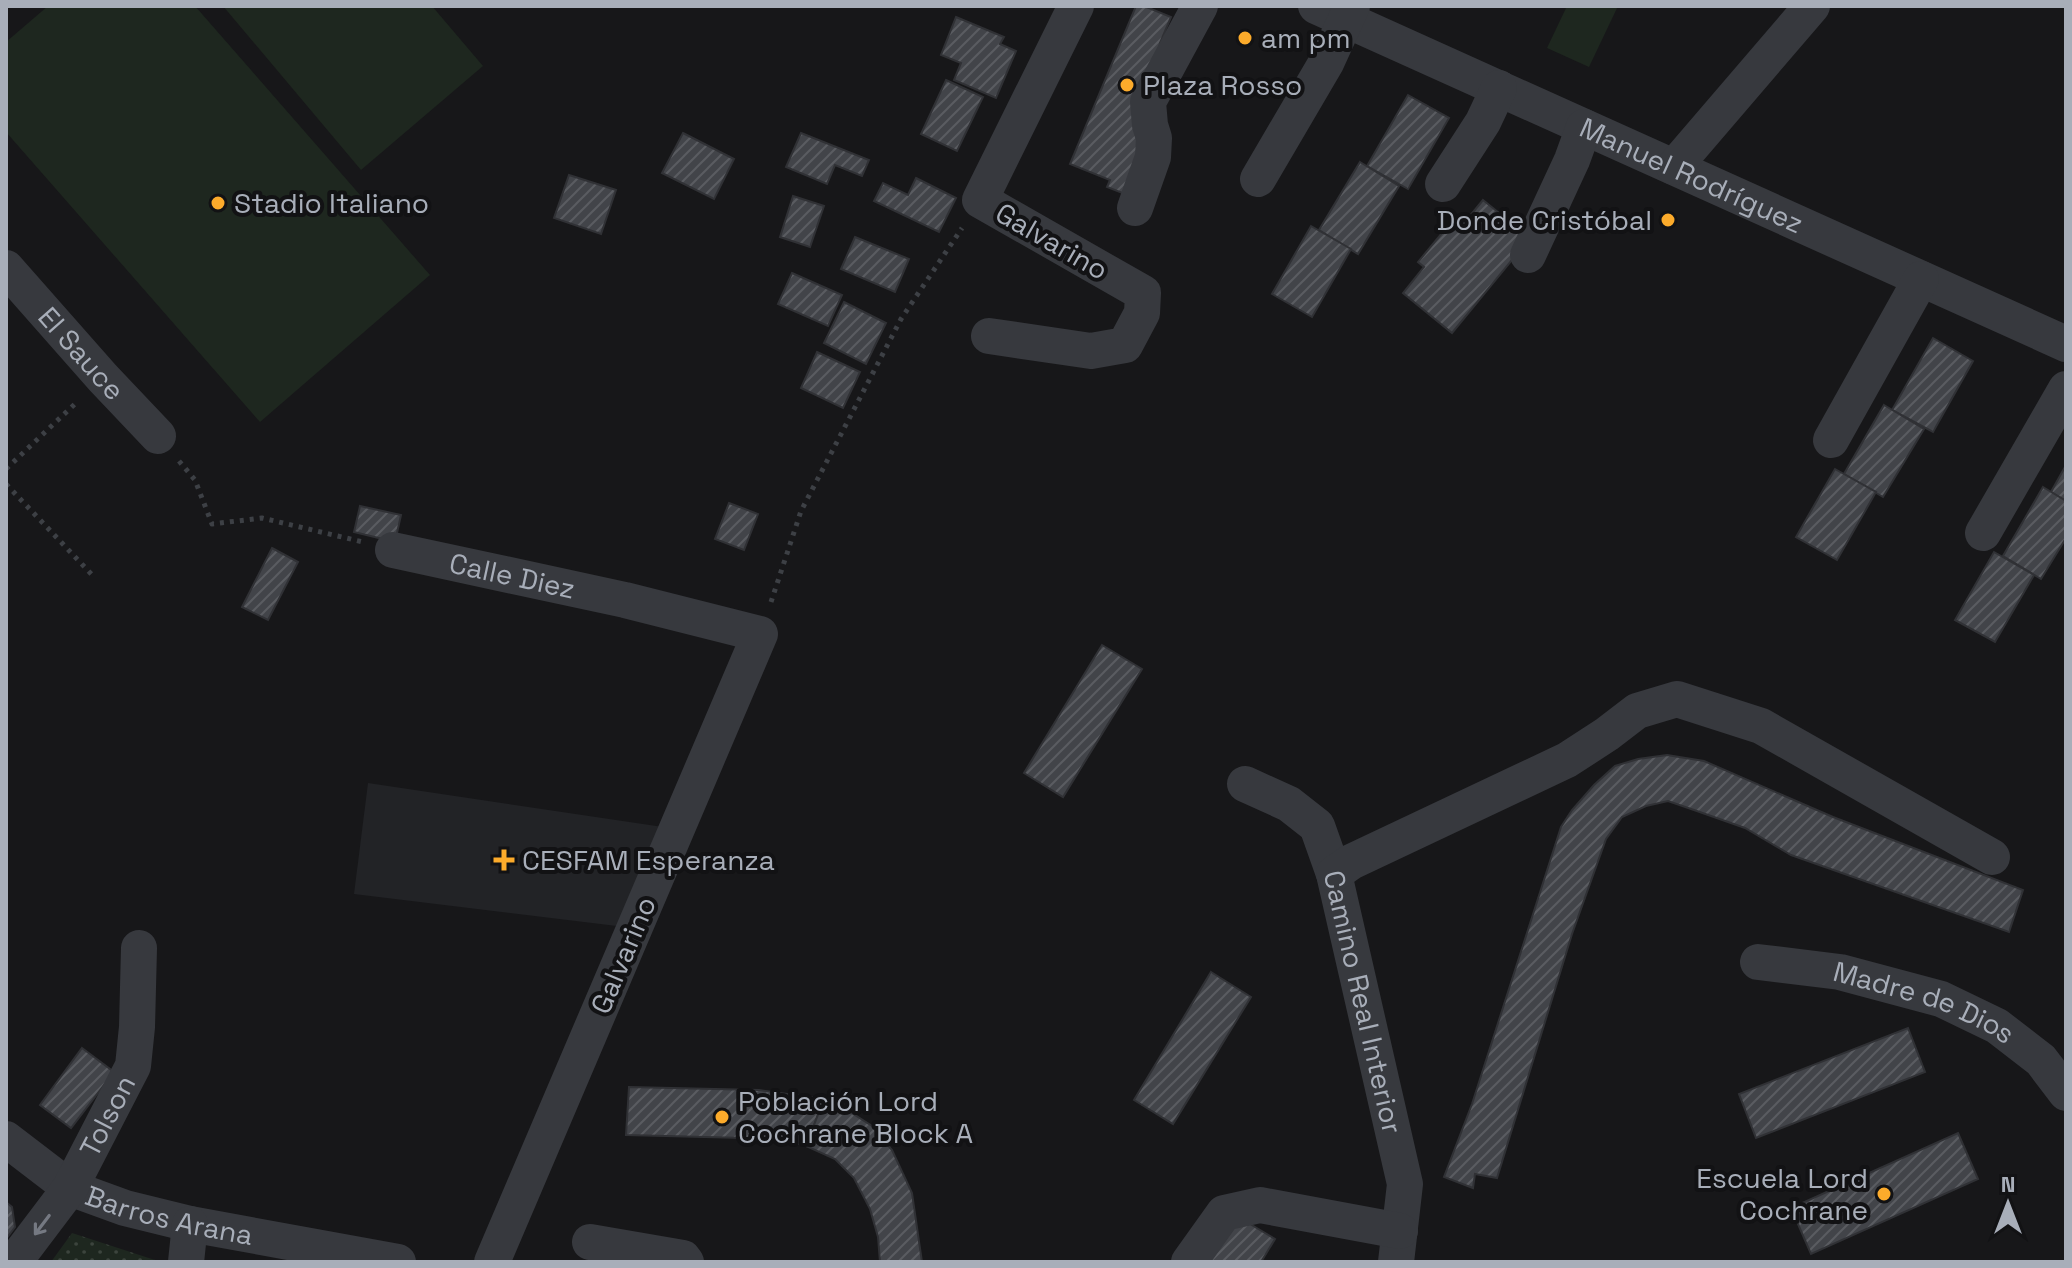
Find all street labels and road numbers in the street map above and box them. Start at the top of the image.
street label: Manuel Rodríguez [1574,109,1809,241]
street label: Galvarino [989,194,1115,288]
street label: El Sauce [30,299,133,408]
street label: Calle Diez [446,545,578,607]
street label: Camino Real Interior [1316,867,1411,1137]
street label: Galvarino [582,891,664,1019]
street label: Madre de Dios [1829,953,2022,1051]
street label: Tolson [71,1069,143,1163]
street label: Barros Arana [81,1177,256,1253]

